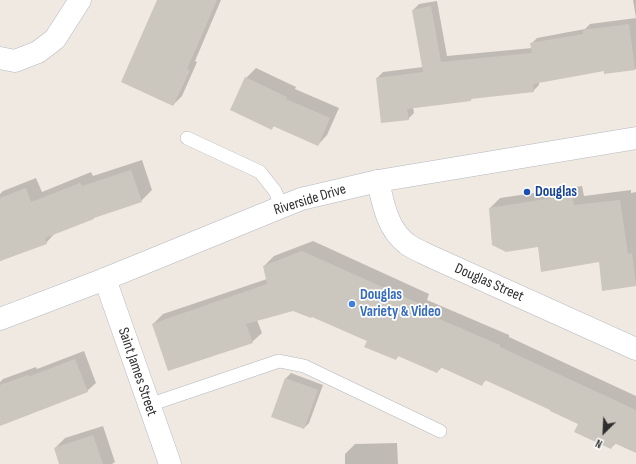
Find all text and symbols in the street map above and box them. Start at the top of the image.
street label: Riverside Drive [272,180,348,220]
place label: Douglas [535,183,577,201]
marker: Douglas [522,187,532,197]
street label: Douglas Street [452,260,526,306]
place label: Douglas Variety & Video [360,286,441,321]
marker: Douglas Variety & Video [347,299,357,309]
street label: Saint James Street [113,325,161,419]
north arrow [584,412,624,452]
text: N [594,436,604,451]

